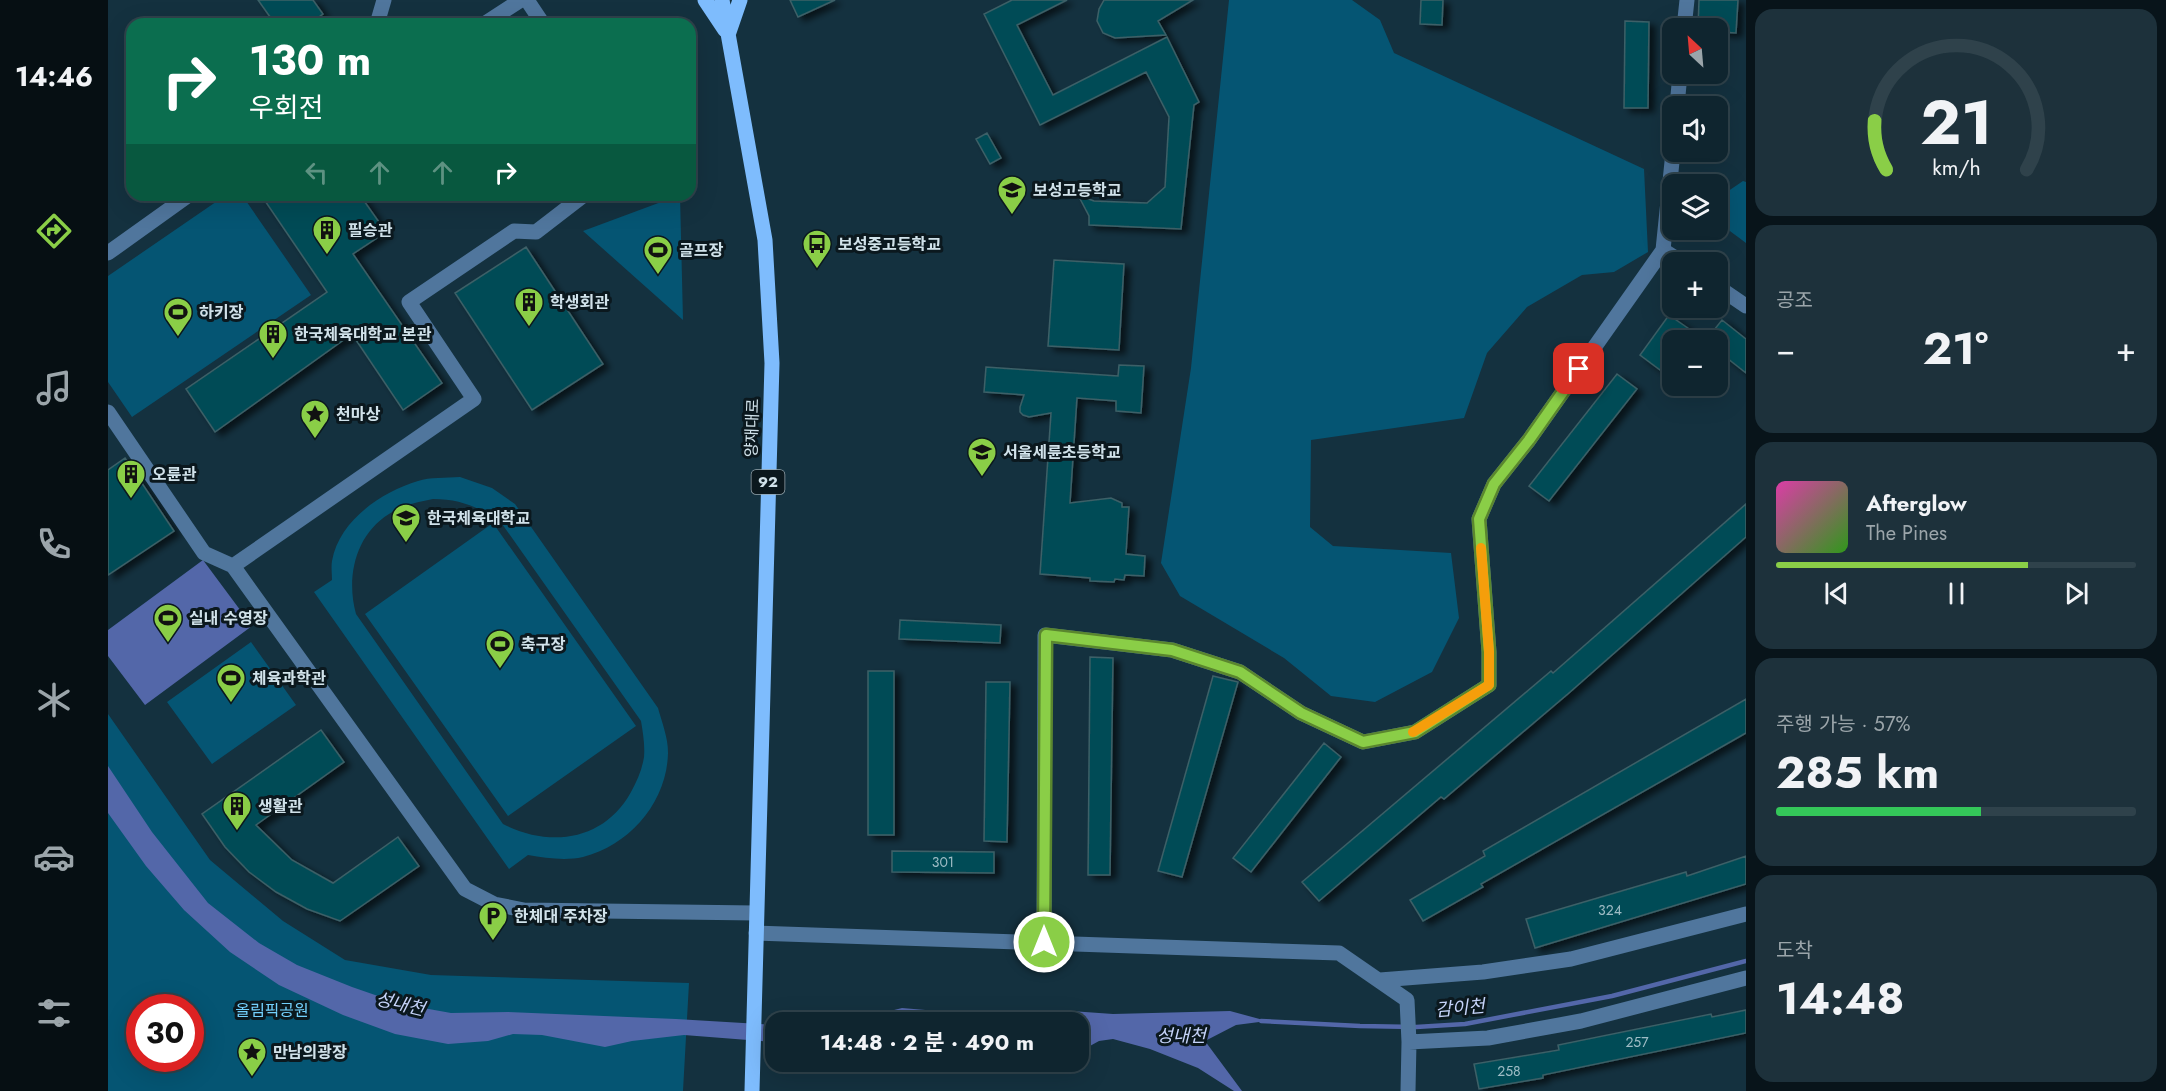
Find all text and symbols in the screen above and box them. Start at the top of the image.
north arrow [1662,18,1728,84]
map controls [1662,18,1728,396]
text: 130 m [249,30,371,91]
icon: right [150,42,228,120]
text: 14:46 [15,57,93,96]
text: 21 [1920,77,1992,167]
text: 우회전 [249,88,324,127]
button: sound [1662,96,1728,162]
text: km/h [1932,152,1980,183]
icon: left [300,156,333,189]
icon: ahead [363,156,396,189]
icon: ahead [426,156,459,189]
icon: right [489,156,522,189]
school or university icon: 보성고등학교 [996,174,1028,216]
button: layers [1662,174,1728,240]
place label: 보성고등학교 [1033,179,1122,202]
icon: directions [33,210,75,252]
building icon: 필승관 [311,214,343,256]
place label: 필승관 [348,219,392,242]
bus stop icon: 보성중고등학교 [801,228,833,270]
place label: 보성중고등학교 [838,233,941,256]
sports icon: 골프장 [642,234,674,276]
place label: 골프장 [679,239,723,262]
button: + [1662,252,1728,318]
building icon: 학생회관 [513,286,545,328]
text: 공조 [1776,286,1813,315]
place label: 학생회관 [550,291,609,314]
sports icon: 하키장 [162,296,194,338]
place label: 하키장 [199,301,243,324]
text: 21° [1923,316,1988,381]
building icon: 한국체육대학교 본관 [257,318,289,360]
place label: 한국체육대학교 본관 [294,323,432,346]
text: − [1776,326,1795,373]
text: + [2116,326,2136,373]
button: − [1662,330,1728,396]
pin [1553,343,1604,394]
icon: arrive [1562,352,1595,385]
icon: music [33,367,75,409]
place icon: 천마상 [299,398,331,440]
street label: 양재대로 [739,398,765,458]
place label: 천마상 [336,403,380,426]
school or university icon: 서울세륜초등학교 [966,436,998,478]
place label: 서울세륜초등학교 [1003,441,1121,464]
building icon: 오륜관 [115,458,147,500]
place label: 오륜관 [152,463,196,486]
road number: 92 [752,470,784,494]
text: Afterglow [1866,487,1967,519]
school or university icon: 한국체육대학교 [390,502,422,544]
place label: 한국체육대학교 [427,507,530,530]
text: The Pines [1866,519,1947,548]
icon: phone [33,523,75,565]
icon: previous [1820,577,1853,610]
icon: pause [1940,577,1973,610]
icon: next [2060,577,2093,610]
sports icon: 실내 수영장 [152,602,184,644]
place label: 실내 수영장 [189,607,268,630]
sports icon: 축구장 [484,628,516,670]
place label: 축구장 [521,633,565,656]
sports icon: 체육과학관 [215,662,247,704]
place label: 체육과학관 [252,667,326,690]
icon: climate [33,679,75,721]
text: 주행 가능 · 57% [1776,710,1910,739]
text: 285 km [1776,740,1939,805]
building icon: 생활관 [221,790,253,832]
place label: 생활관 [258,795,302,818]
icon: car [33,836,75,878]
house number: 301 [932,852,954,872]
parking icon: 한체대 주차장 [477,900,509,942]
house number: 324 [1598,900,1622,920]
place label: 한체대 주차장 [514,905,607,928]
position arrow [1012,910,1076,974]
text: 도착 [1776,936,1813,965]
text: 14:48 [1776,966,1904,1031]
water label: 성내천 [373,986,430,1023]
icon: filters [33,992,75,1034]
water label: 감이천 [1434,993,1488,1023]
speed limit sign: 30 [126,994,204,1072]
park label: 올림픽공원 [235,999,309,1022]
water label: 성내천 [1156,1023,1208,1049]
text: 14:48 · 2 분 · 490 m [820,1026,1034,1058]
house number: 257 [1625,1032,1649,1052]
place icon: 만남의광장 [236,1036,268,1078]
place label: 만남의광장 [273,1041,347,1064]
house number: 258 [1497,1061,1521,1081]

